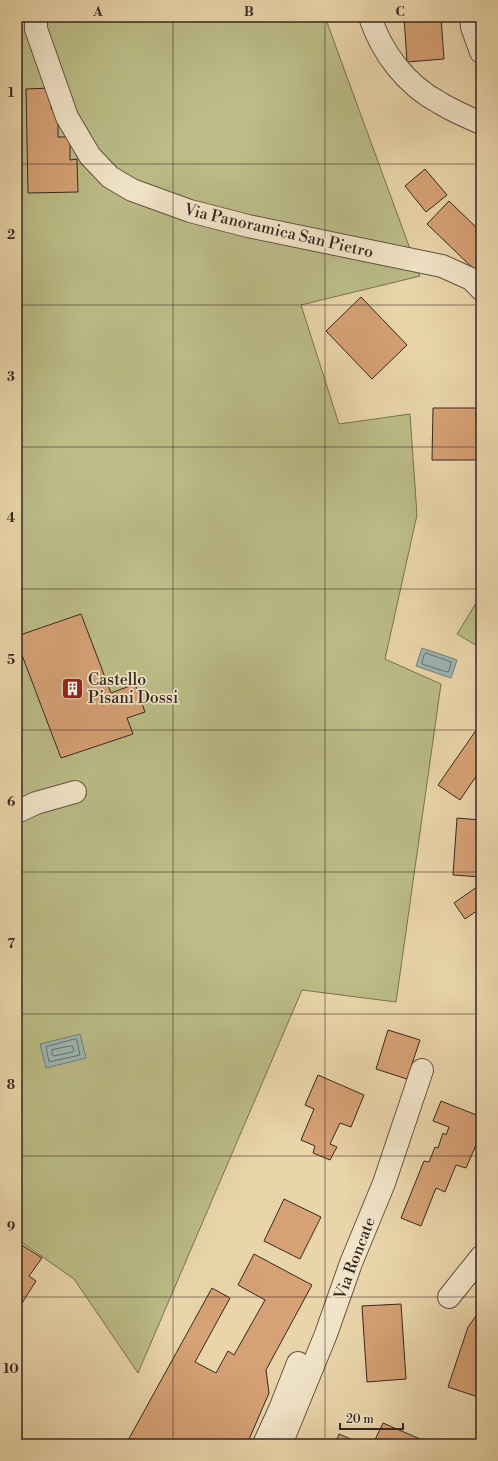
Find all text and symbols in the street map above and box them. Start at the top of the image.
text: A [92,4,103,20]
text: B [244,4,254,20]
text: C [395,4,405,20]
text: 1 [8,85,15,101]
street label: Via Panoramica San Pietro [181,199,375,262]
text: 2 [7,227,15,243]
text: 3 [7,369,15,385]
text: 4 [7,510,16,526]
text: 5 [7,652,15,668]
place label: Castello Pisani Dossi [88,670,178,708]
building icon: Castello Pisani Dossi [59,675,85,701]
text: 6 [7,794,15,810]
text: 7 [7,936,15,952]
text: 8 [7,1077,15,1093]
street label: Via Roncate [330,1214,380,1303]
text: 9 [7,1219,15,1235]
text: 10 [3,1361,19,1377]
scale bar [340,1405,403,1431]
text: 20 m [346,1412,374,1427]

